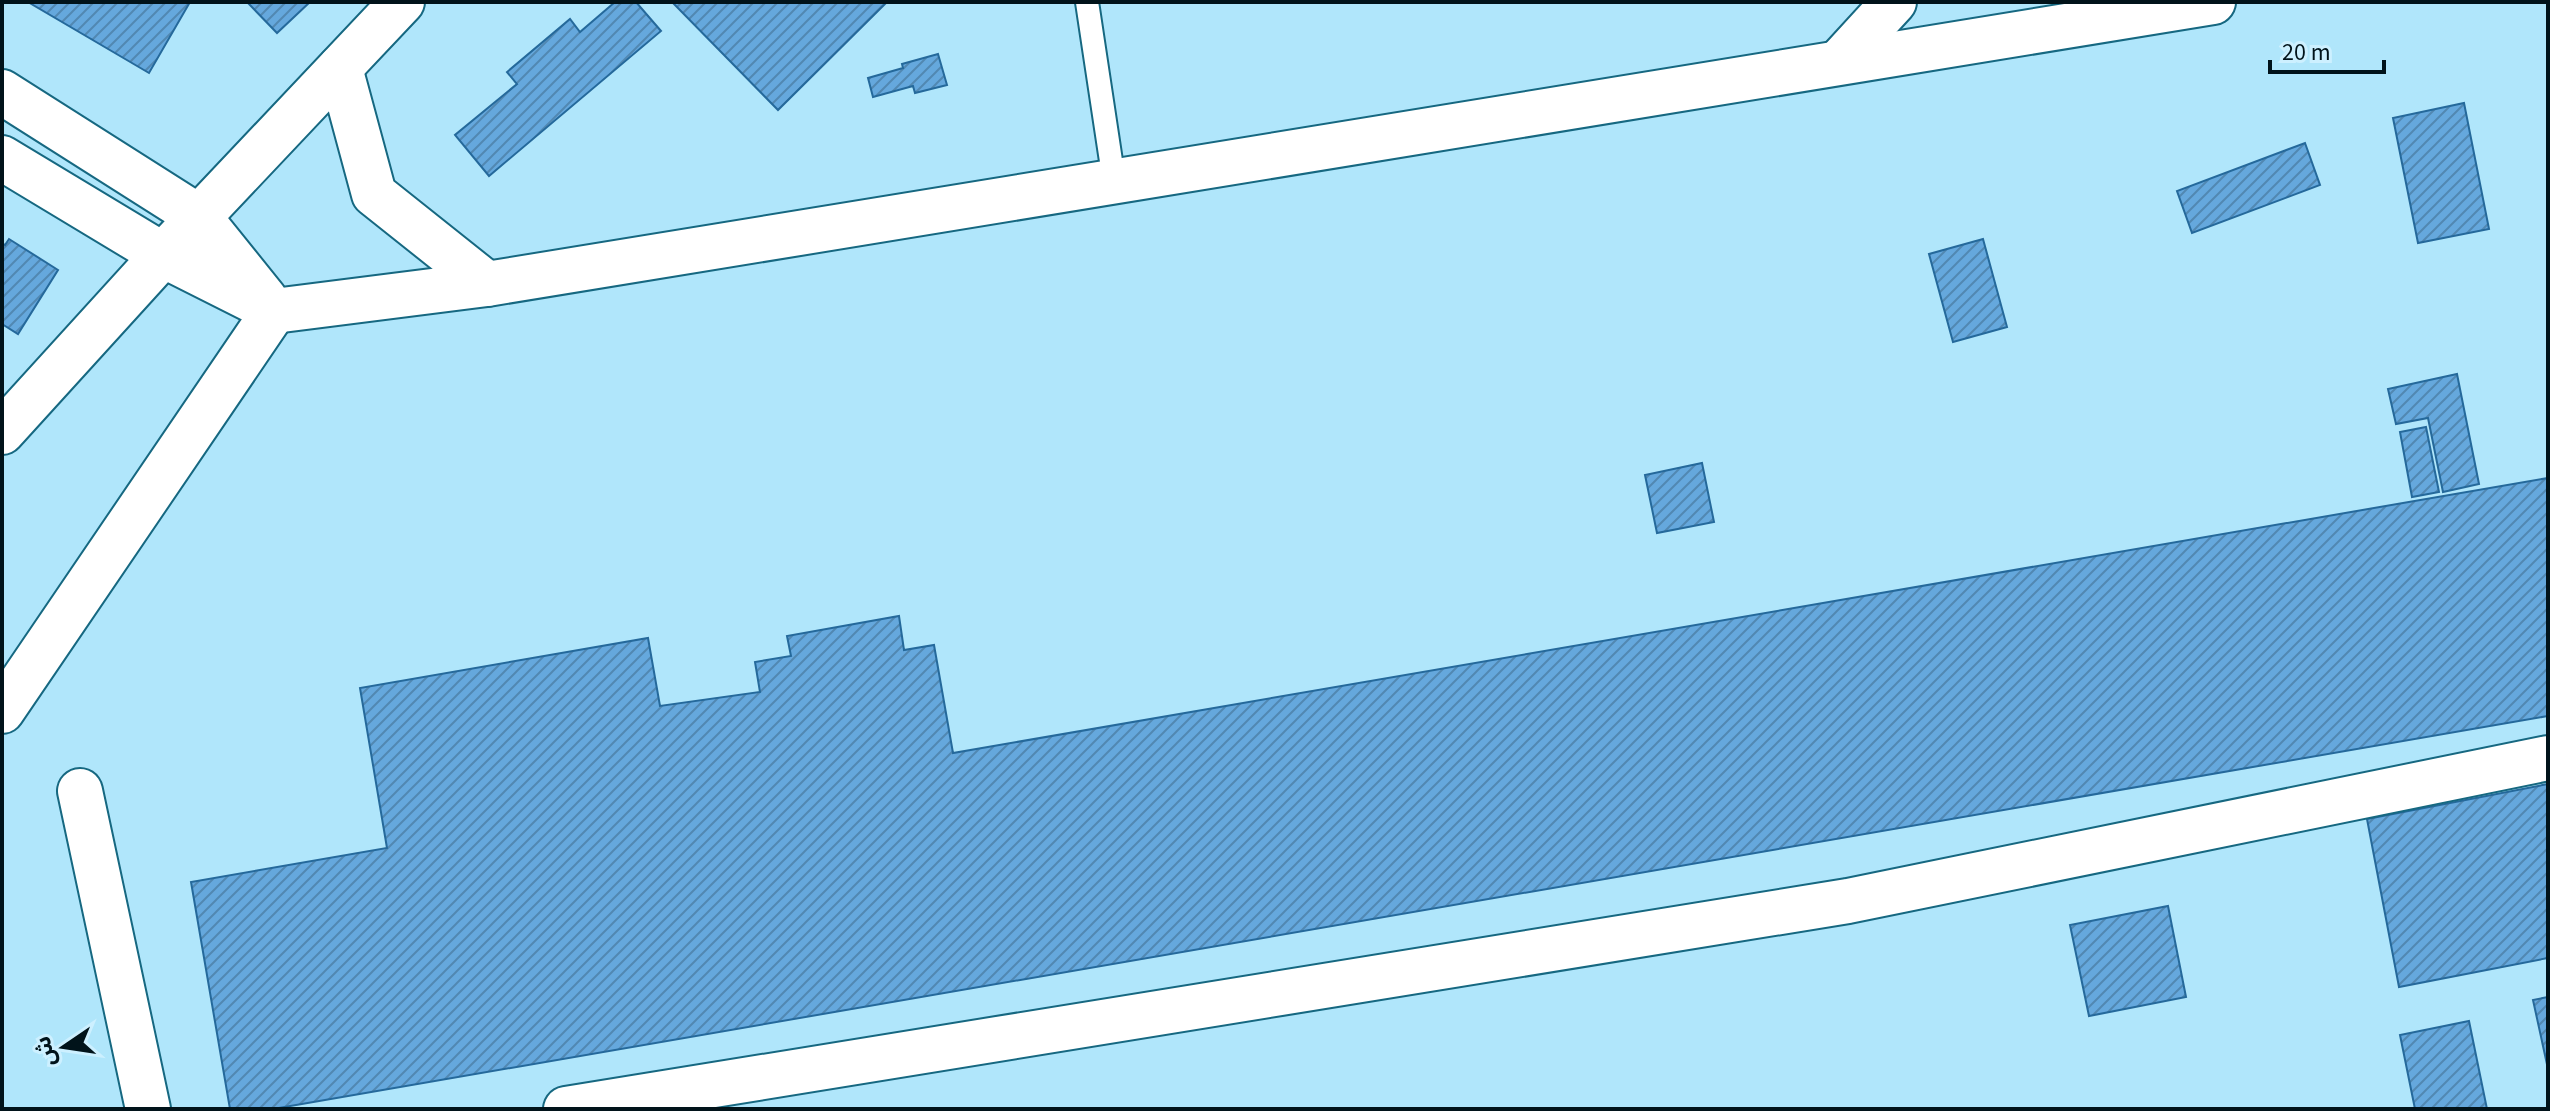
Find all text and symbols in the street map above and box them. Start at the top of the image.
scale bar [2270,24,2384,74]
text: 20 m [2282,35,2331,70]
north arrow [24,1007,104,1087]
text: ش [27,1033,64,1070]

